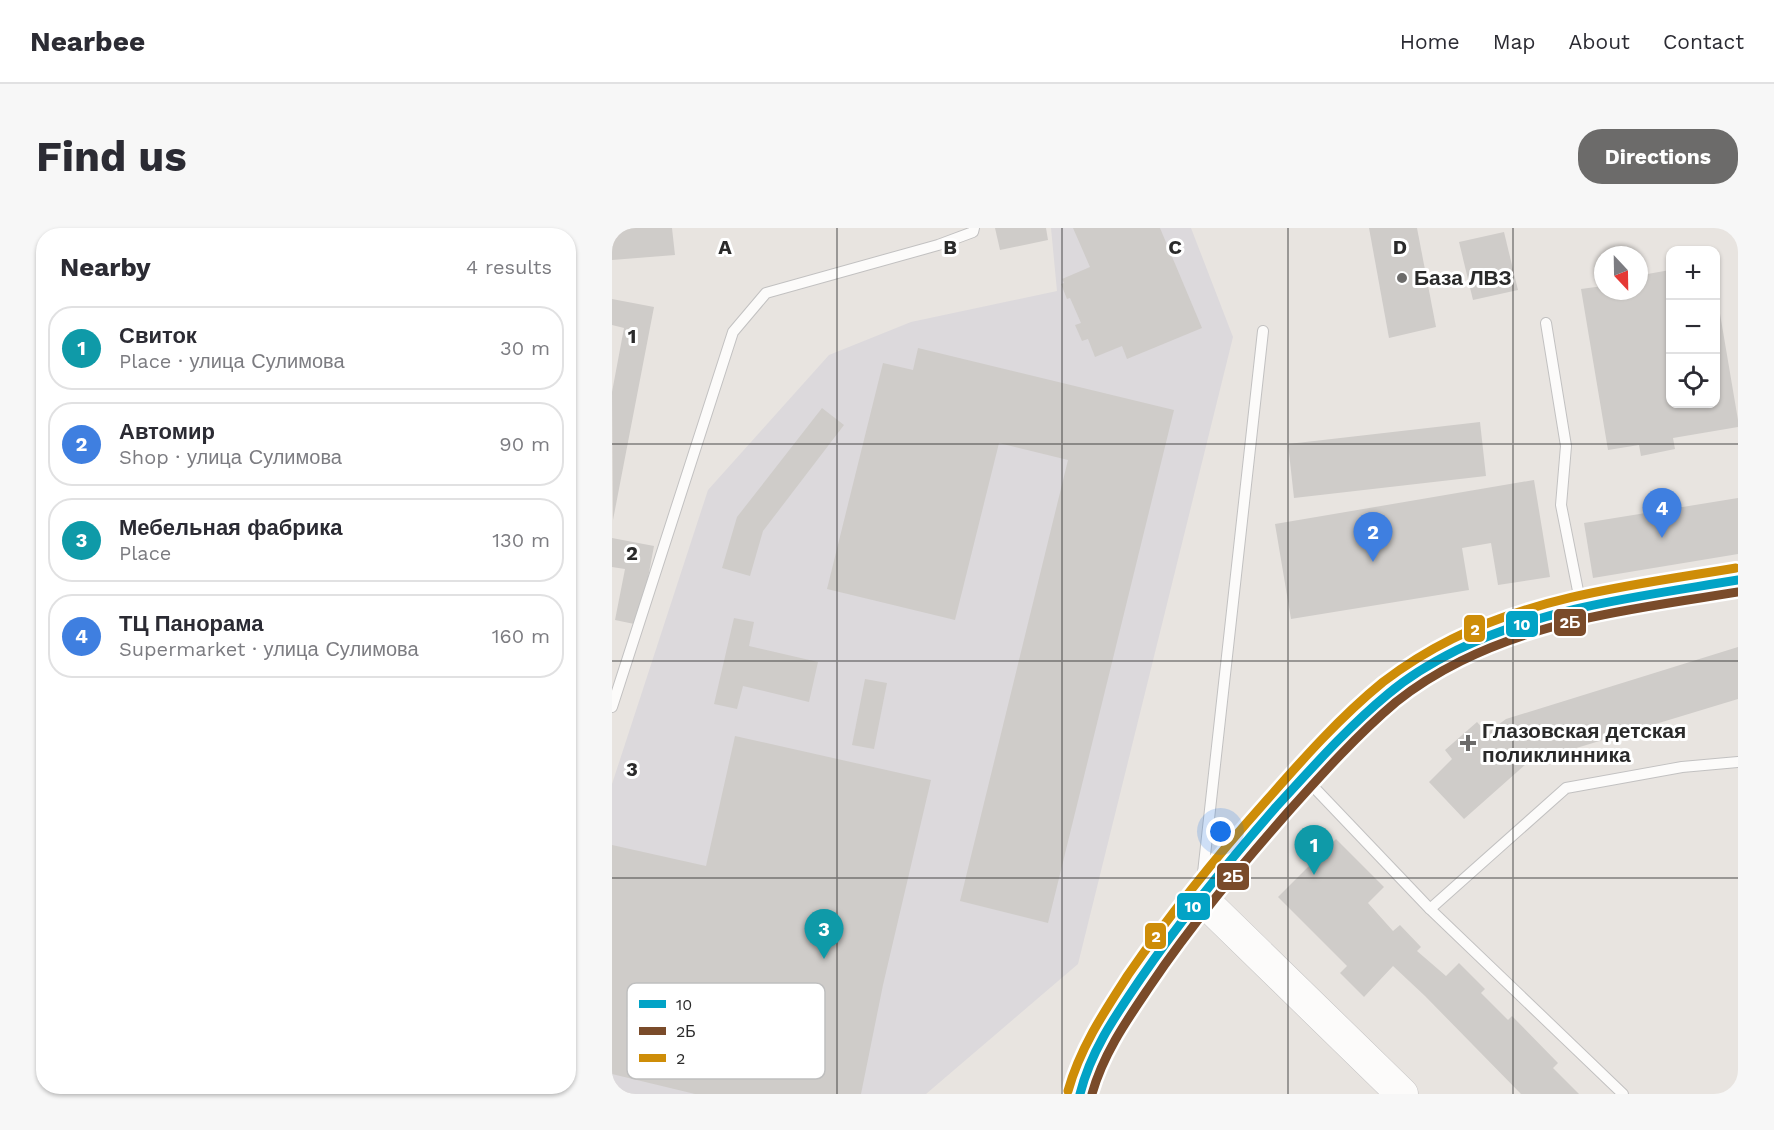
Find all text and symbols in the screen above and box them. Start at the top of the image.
text: Nearbee [30,25,145,58]
text: Home [1400,29,1460,54]
text: Map [1493,29,1536,54]
text: About [1569,29,1630,54]
text: Contact [1663,29,1744,54]
button: Directions [1578,129,1738,184]
text: Find us [36,132,187,181]
text: A [718,235,732,259]
text: B [943,235,957,259]
text: C [1168,235,1182,259]
text: D [1393,235,1407,259]
north arrow [1594,246,1648,300]
map controls [1666,246,1720,408]
button: + [1666,246,1720,300]
text: Nearby [60,252,151,282]
text: 4 results [466,255,552,279]
place label: База ЛВЗ [1414,265,1512,290]
marker: База ЛВЗ [1395,271,1409,285]
button: − [1666,300,1720,354]
text: Свиток [119,323,197,348]
text: 1 [628,324,636,348]
text: 1 [77,336,86,360]
text: 30 m [500,336,550,360]
text: Place · улица Сулимова [119,349,345,373]
button: locate [1666,354,1720,408]
text: Автомир [119,419,215,444]
text: 2 [76,432,87,456]
text: 90 m [499,432,550,456]
text: Shop · улица Сулимова [119,445,342,469]
pin: 4 [1642,488,1682,538]
pin: 2 [1354,512,1392,562]
text: Мебельная фабрика [119,515,343,540]
text: 3 [76,528,87,552]
text: 130 m [492,528,550,552]
text: Place [119,541,171,565]
text: 2 [626,541,638,565]
line badge: 2Б [1553,608,1587,637]
line badge: 10 [1505,610,1539,638]
text: ТЦ Панорама [119,611,263,636]
text: 2Б [1559,613,1581,632]
line badge: 2 [1463,614,1486,643]
text: 10 [1513,615,1531,634]
text: 2 [1470,620,1480,639]
text: 4 [75,624,88,648]
text: 160 m [492,624,550,648]
text: Supermarket · улица Сулимова [119,637,419,661]
place label: Глазовская детская поликлинника [1482,718,1686,767]
marker: Глазовская детская поликлинника [1459,734,1477,752]
text: 3 [626,757,638,781]
your location [1206,817,1235,846]
pin: 1 [1294,826,1334,875]
line badge: 2Б [1216,862,1250,891]
text: 2Б [1222,867,1244,886]
line badge: 10 [1176,892,1211,921]
text: 10 [1184,897,1202,916]
pin: 3 [804,910,844,959]
line badge: 2 [1144,922,1167,950]
text: 2 [1151,927,1161,946]
legend [627,983,825,1079]
text: 10 [676,995,692,1014]
text: 2Б [676,1022,696,1041]
text: 2 [676,1049,685,1068]

